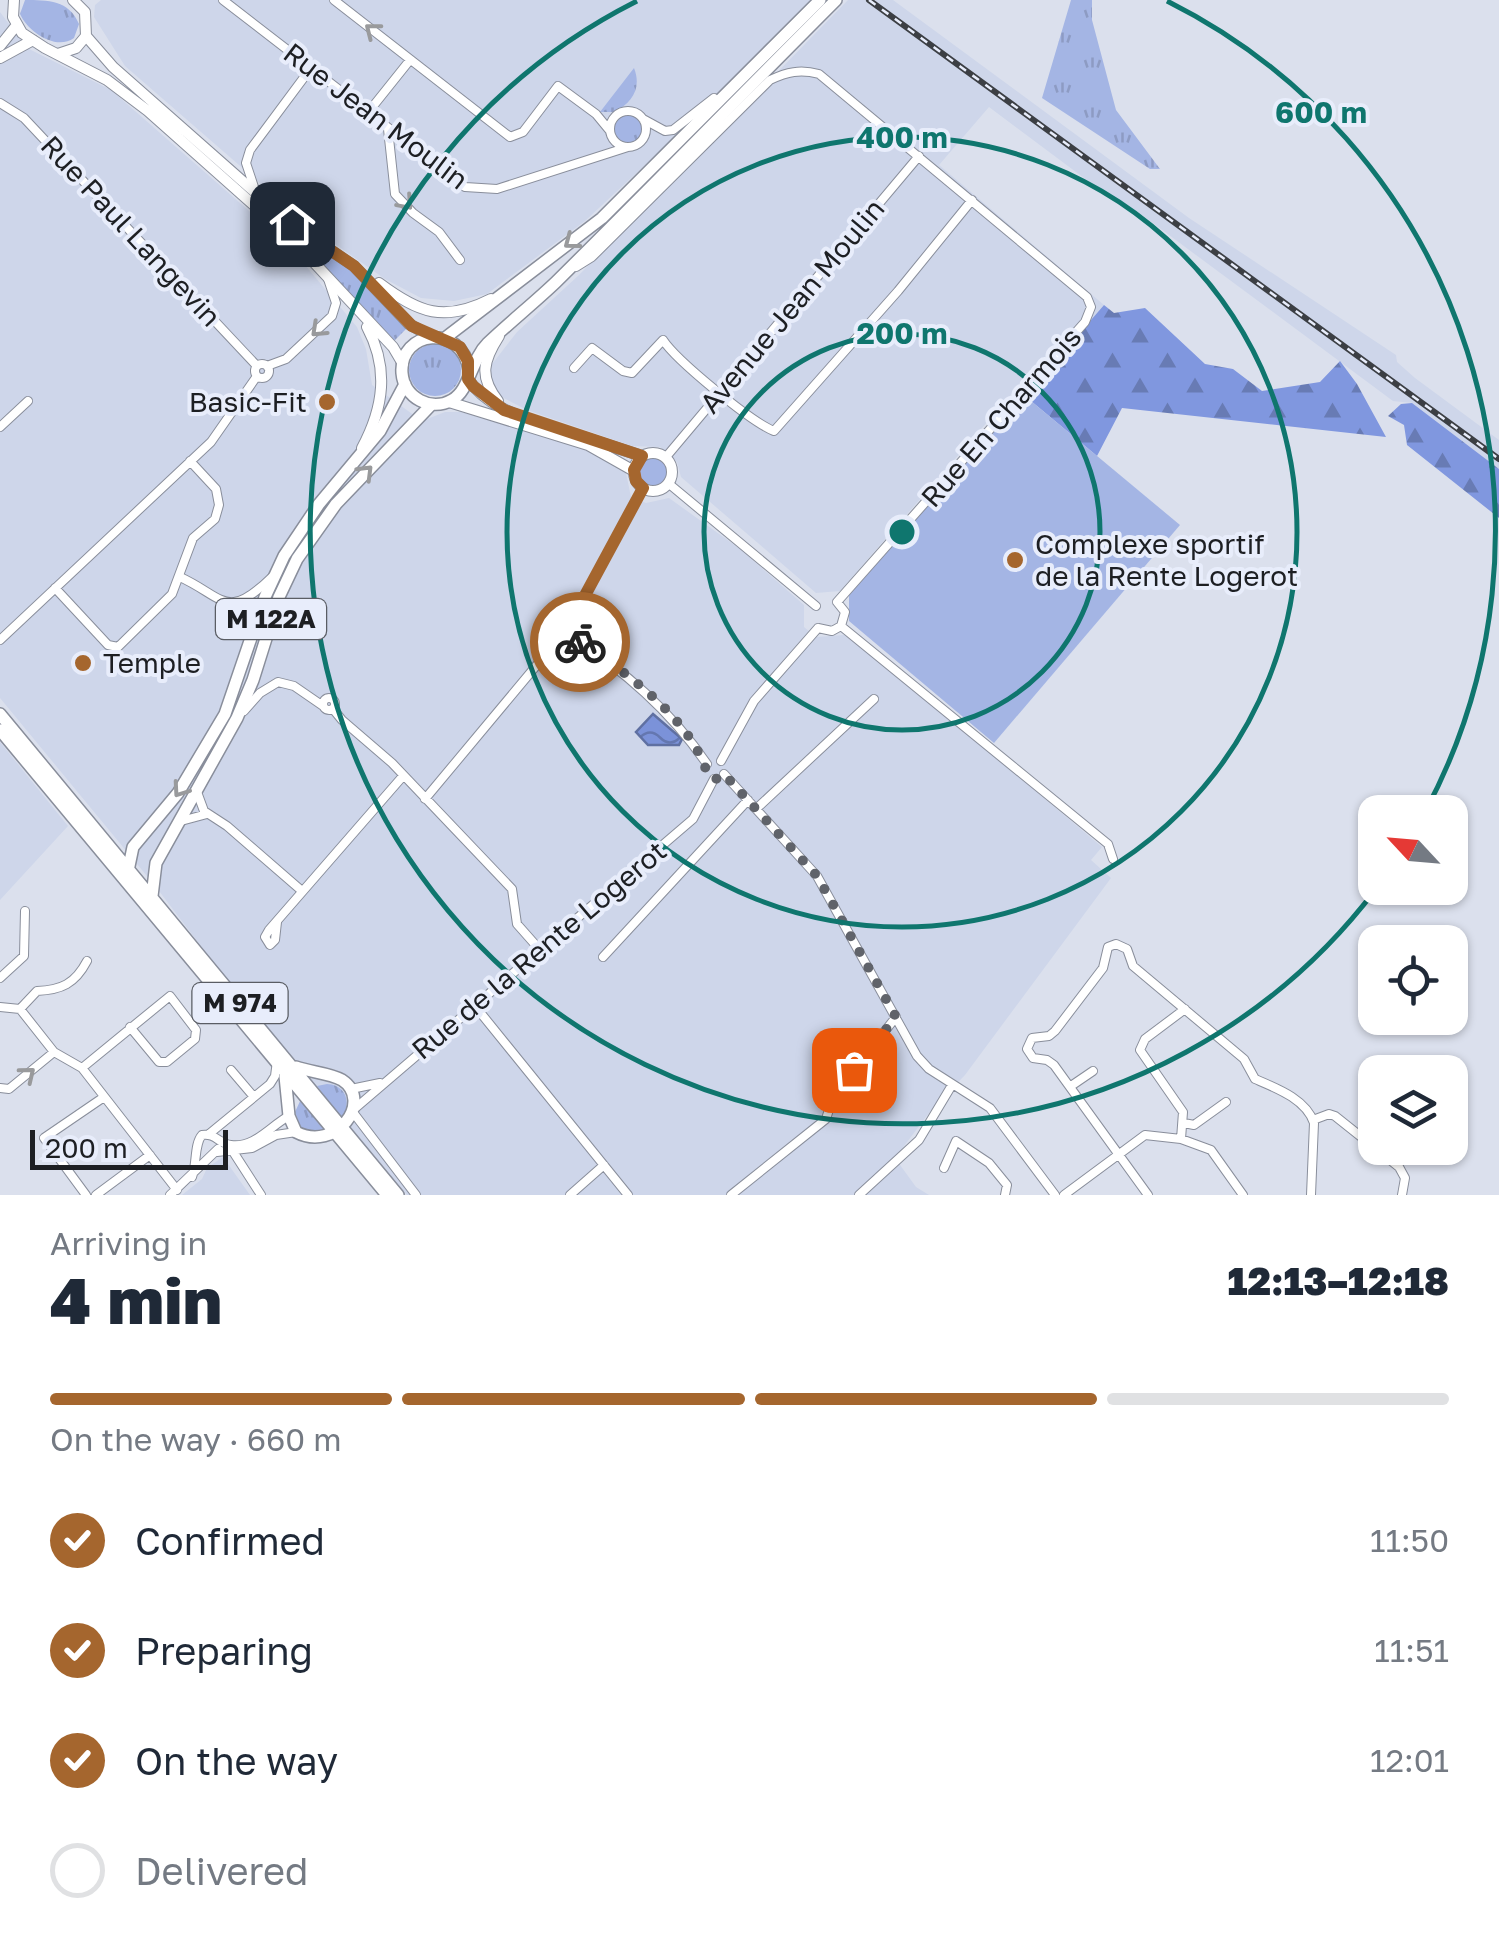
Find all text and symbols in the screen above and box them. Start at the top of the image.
one-way arrow [365,24,383,42]
street label: Rue Jean Moulin [278,36,475,196]
text: 600 m [1275,94,1367,130]
text: 400 m [856,119,948,155]
street label: Rue Paul Langevin [35,129,228,333]
pin [250,182,335,267]
one-way arrow [394,192,412,210]
street label: Avenue Jean Moulin [692,192,891,419]
icon: home [265,197,320,252]
one-way arrow [564,231,582,248]
text: 200 m [856,315,948,351]
one-way arrow [311,318,330,336]
street label: Rue En Charmois [914,320,1088,513]
place label: Basic-Fit [189,385,307,418]
marker: Basic-Fit [316,391,338,413]
one-way arrow [354,466,372,484]
centre of rings [884,514,920,550]
place label: Complexe sportif de la Rente Logerot [1035,527,1298,592]
marker: Complexe sportif de la Rente Logerot [1004,549,1026,571]
courier [530,592,630,692]
road number: M 122A [216,599,326,639]
icon: bike [553,615,608,670]
place label: Temple [103,646,201,679]
marker: Temple [72,652,94,674]
one-way arrow [174,778,192,797]
north arrow [1358,795,1468,905]
map controls [1358,795,1468,1165]
street label: Rue de la Rente Logerot [405,834,673,1066]
button: locate [1358,925,1468,1035]
road number: M 974 [192,983,288,1023]
pin [812,1028,897,1113]
icon: bag [827,1043,882,1098]
button: layers [1358,1055,1468,1165]
one-way arrow [17,1068,35,1086]
scale bar [30,1125,228,1170]
text: 200 m [45,1131,128,1164]
text: Arriving in [50,1224,207,1262]
text: 12:13–12:18 [1227,1258,1449,1303]
text: 4 min [50,1260,222,1338]
text: On the way · 660 m [50,1420,342,1458]
icon: check [50,1513,105,1568]
text: Confirmed [135,1518,325,1563]
text: 11:50 [1370,1521,1449,1559]
icon: check [50,1623,105,1678]
text: Preparing [135,1628,313,1673]
text: 11:51 [1374,1631,1449,1669]
icon: check [50,1733,105,1788]
text: On the way [135,1738,338,1783]
text: 12:01 [1370,1741,1449,1779]
text: Delivered [135,1848,308,1893]

